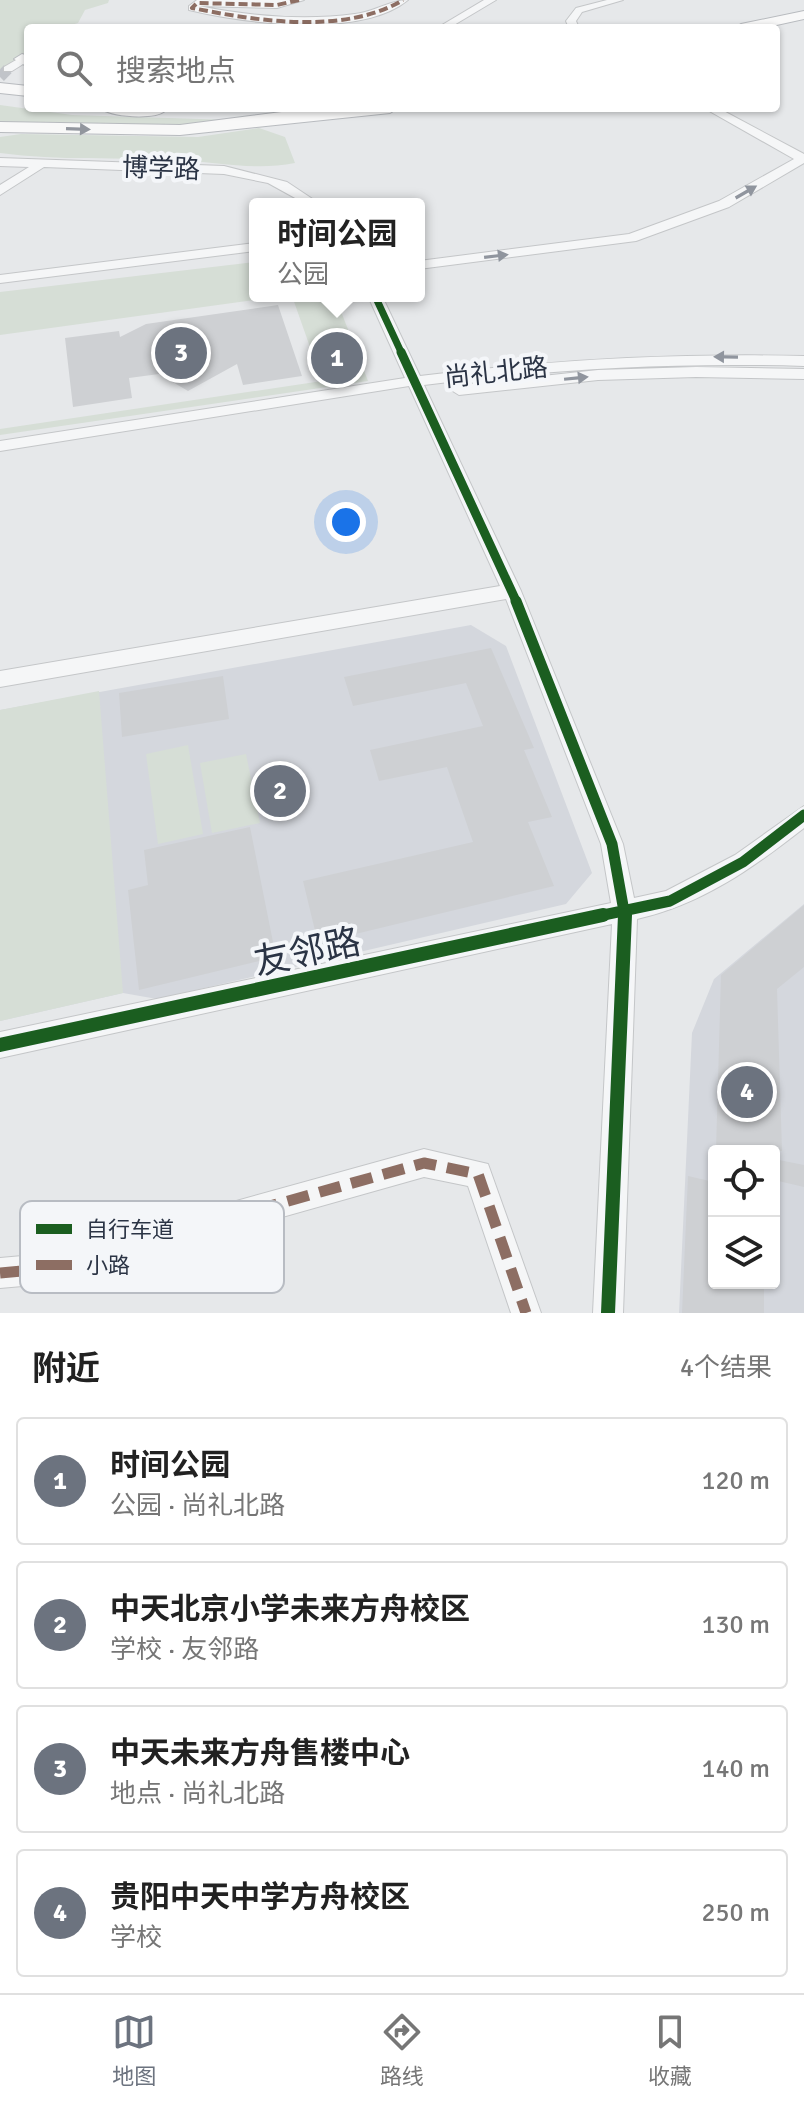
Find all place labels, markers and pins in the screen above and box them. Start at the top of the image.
pin: 3 [155,323,207,383]
pin: 1 [311,328,363,388]
pin: 2 [254,761,306,821]
pin: 4 [721,1062,773,1122]

